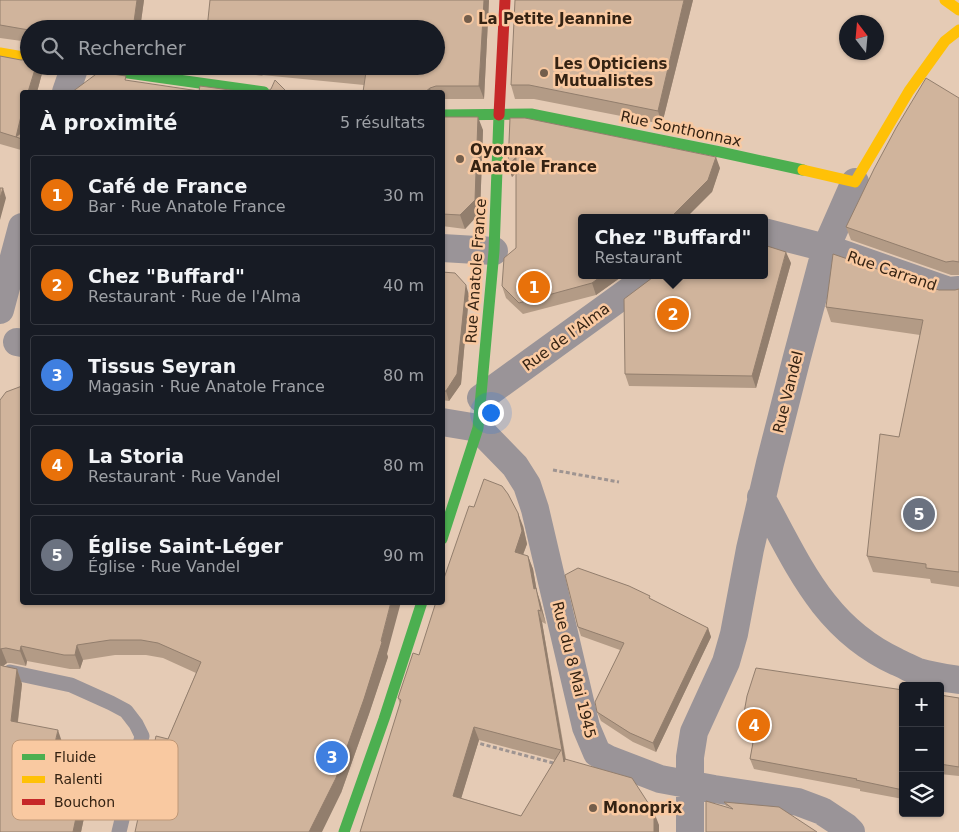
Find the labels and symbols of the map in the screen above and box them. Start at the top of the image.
place label: La Petite Jeannine [478,10,632,28]
marker: La Petite Jeannine [462,13,474,25]
north arrow [839,15,884,60]
place label: Les Opticiens Mutualistes [554,55,668,90]
marker: Les Opticiens Mutualistes [538,67,550,79]
street label: Rue Sonthonnax [619,107,743,151]
place label: Oyonnax Anatole France [470,141,597,176]
marker: Oyonnax Anatole France [454,153,466,165]
street label: Rue Anatole France [462,198,490,344]
street label: Rue Carrand [845,247,939,295]
pin: 1 [518,268,550,306]
pin: 2 [657,295,689,333]
street label: Rue de l'Alma [519,299,613,375]
street label: Rue Vandel [769,349,807,435]
your location [478,400,504,426]
pin: 5 [903,495,935,533]
street label: Rue du 8 Mai 1945 [548,600,600,740]
pin: 4 [738,706,770,744]
pin: 3 [316,738,348,776]
legend [12,740,178,820]
text: Fluide [54,749,96,765]
text: Ralenti [54,771,103,787]
text: Bouchon [54,794,115,810]
place label: Monoprix [603,799,682,817]
marker: Monoprix [587,802,599,814]

